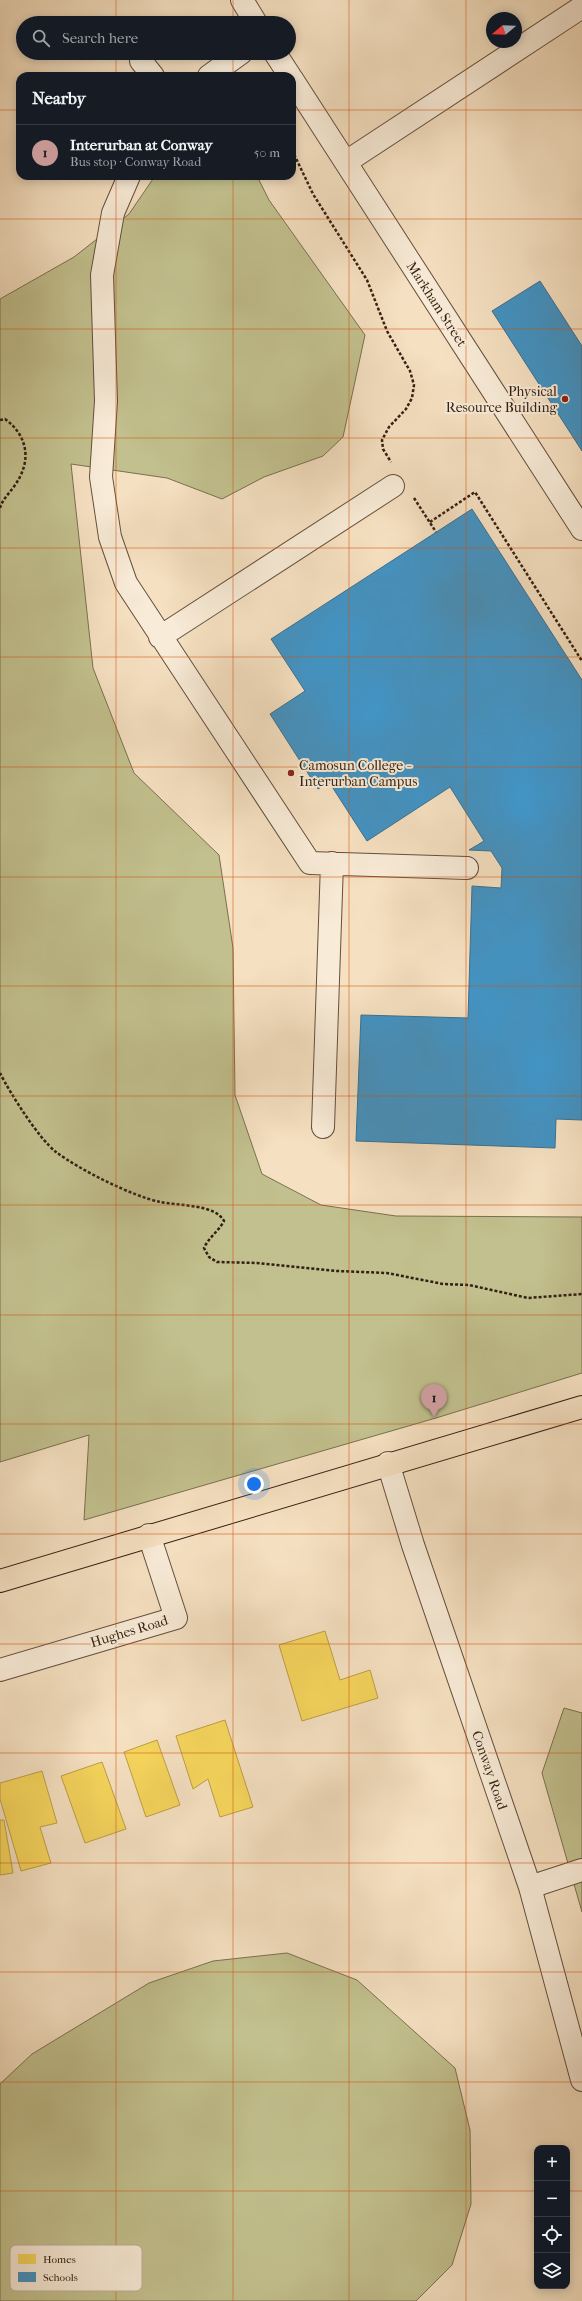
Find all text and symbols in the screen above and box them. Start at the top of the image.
north arrow [486,12,522,48]
search box [16,16,296,60]
icon: search [30,27,52,49]
text: Search here [62,29,138,47]
text: Nearby [32,88,86,108]
text: Interurban at Conway [70,136,212,154]
text: 1 [43,145,47,160]
text: 50 m [254,145,280,160]
text: Bus stop · Conway Road [70,154,201,169]
street label: Markham Street [403,258,470,350]
place label: Physical Resource Building [446,383,558,416]
marker: Physical Resource Building [560,394,570,404]
place label: Camosun College - Interurban Campus [299,757,417,790]
marker: Camosun College - Interurban Campus [286,768,296,778]
pin: 1 [421,1384,447,1417]
your location [244,1474,264,1494]
street label: Hughes Road [88,1611,170,1651]
street label: Conway Road [468,1728,511,1812]
map controls [534,2145,570,2289]
button: + [534,2145,570,2181]
button: − [534,2181,570,2217]
button: locate [534,2217,570,2253]
legend [10,2245,142,2291]
text: Homes [43,2253,76,2266]
button: layers [534,2253,570,2289]
text: Schools [43,2271,78,2284]

